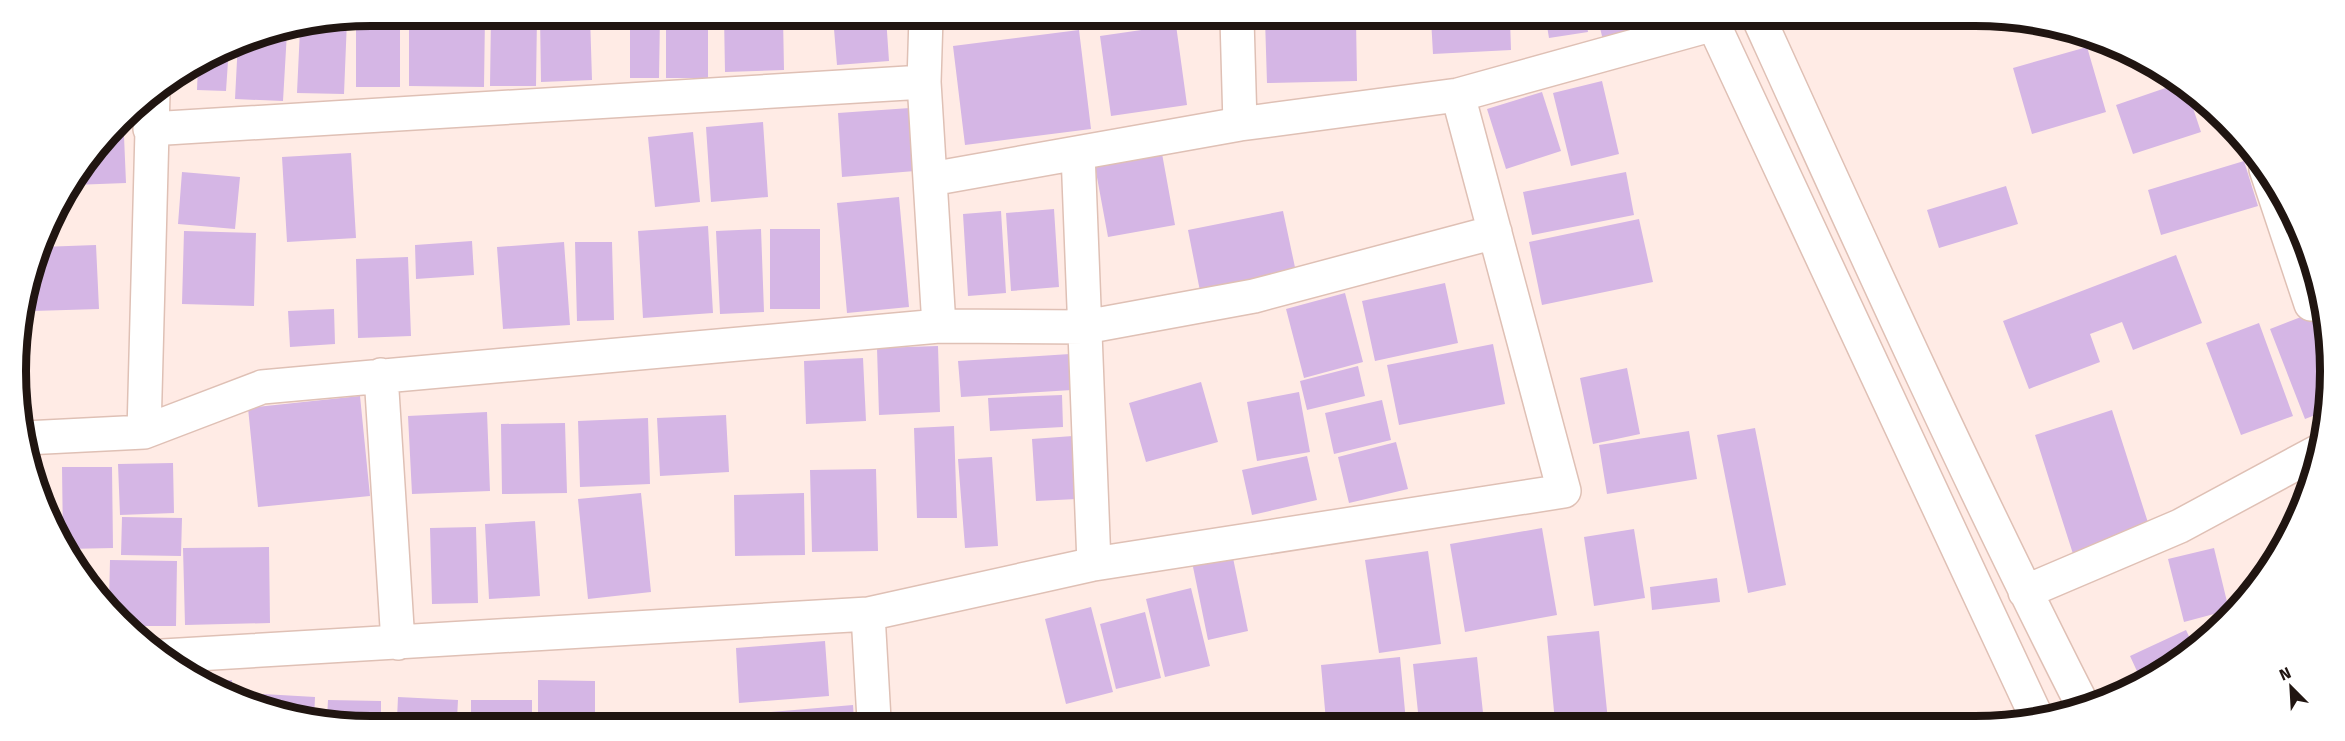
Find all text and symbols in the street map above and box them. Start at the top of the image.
north arrow [2261,657,2321,717]
text: N [2276,663,2294,685]

